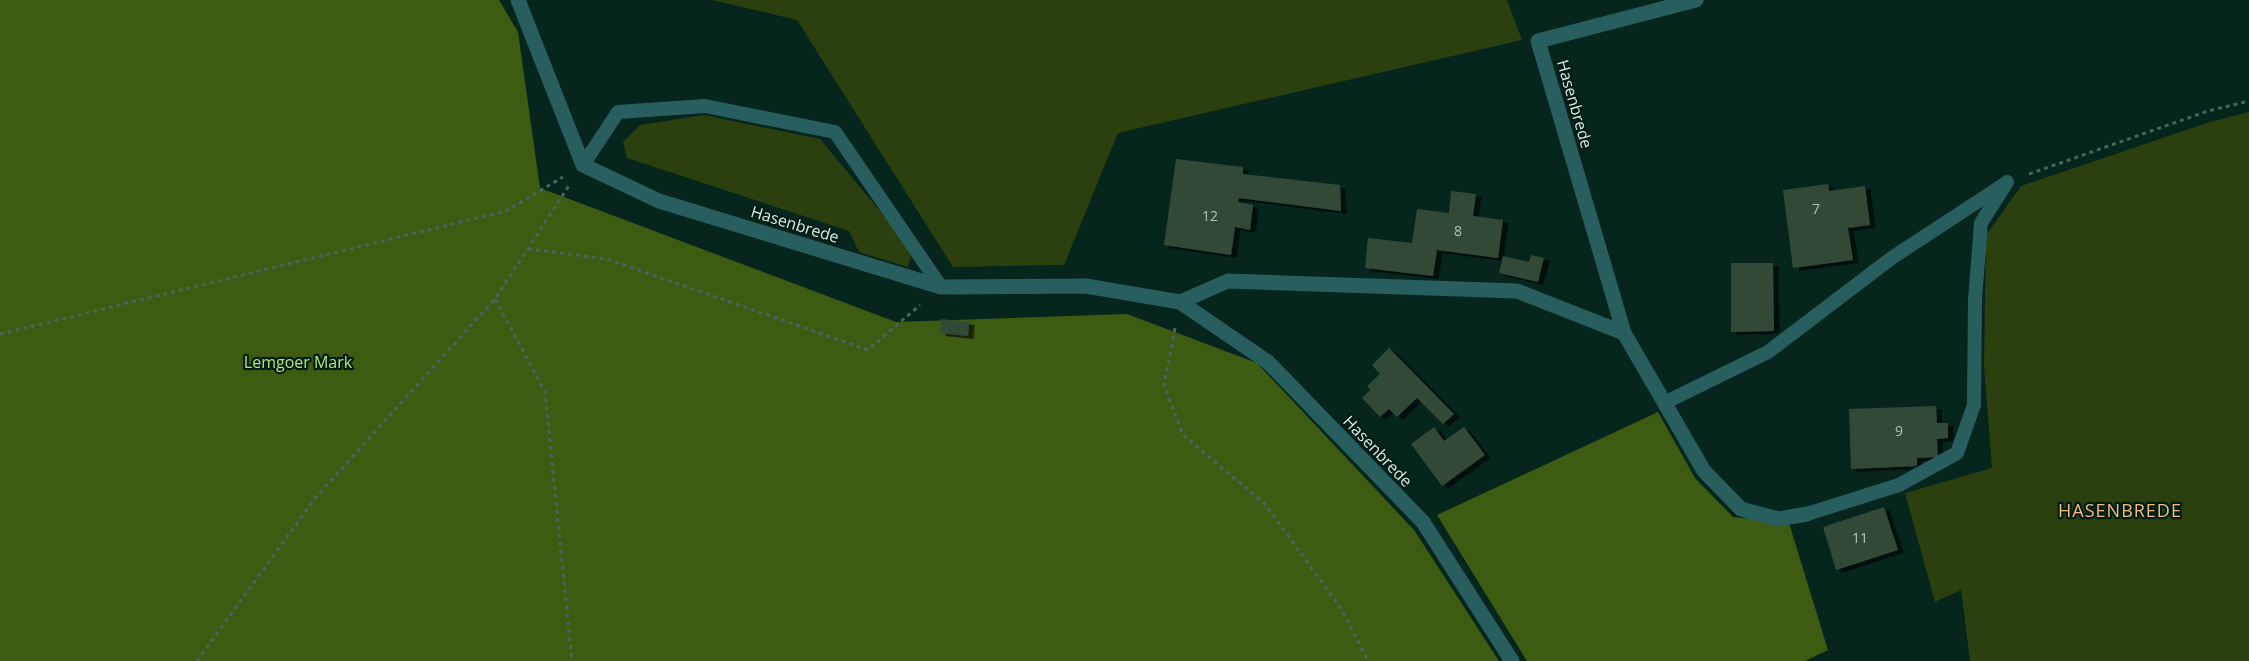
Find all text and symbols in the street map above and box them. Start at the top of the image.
street label: Hasenbrede [1552,57,1598,151]
house number: 7 [1812,199,1820,218]
street label: Hasenbrede [748,200,842,248]
house number: 12 [1202,206,1218,225]
house number: 8 [1454,221,1462,240]
park label: Lemgoer Mark [244,351,353,373]
street label: Hasenbrede [1338,411,1418,491]
house number: 9 [1895,421,1903,440]
district label: HASENBREDE [2058,498,2182,522]
house number: 11 [1852,528,1868,547]

